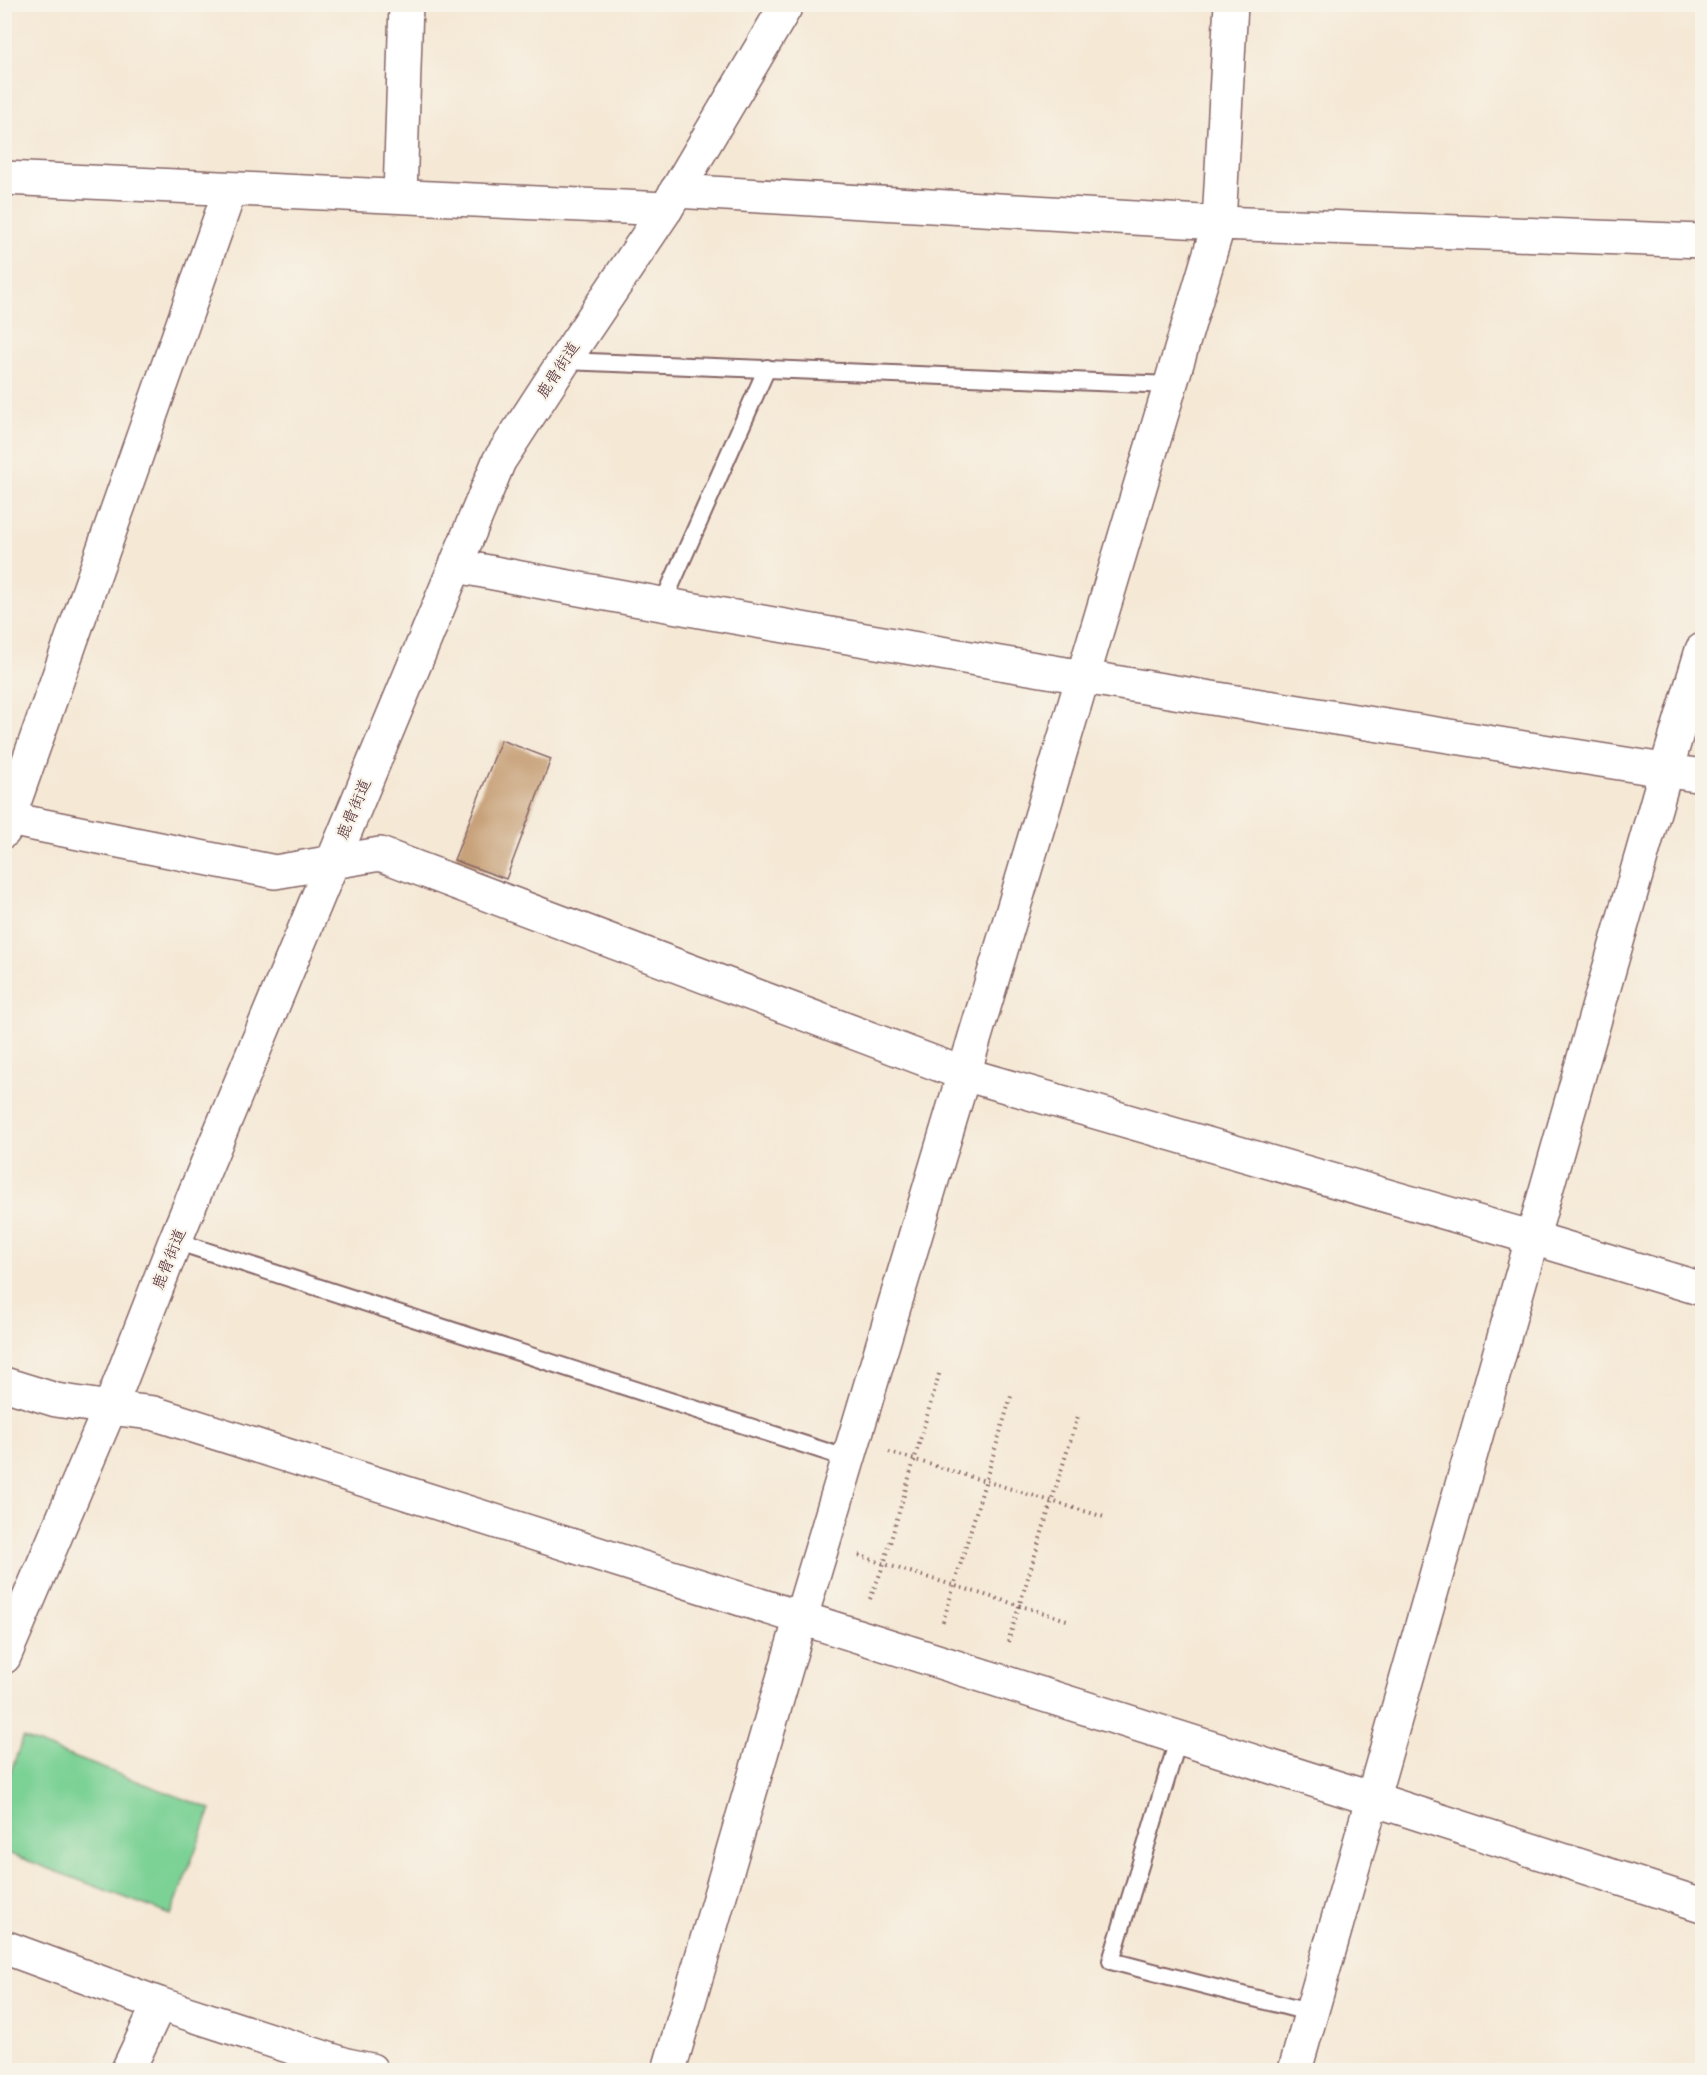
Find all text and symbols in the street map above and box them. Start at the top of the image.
street label: 鹿骨街道 [533,338,583,402]
street label: 鹿骨街道 [333,776,375,842]
street label: 鹿骨街道 [149,1226,189,1292]

